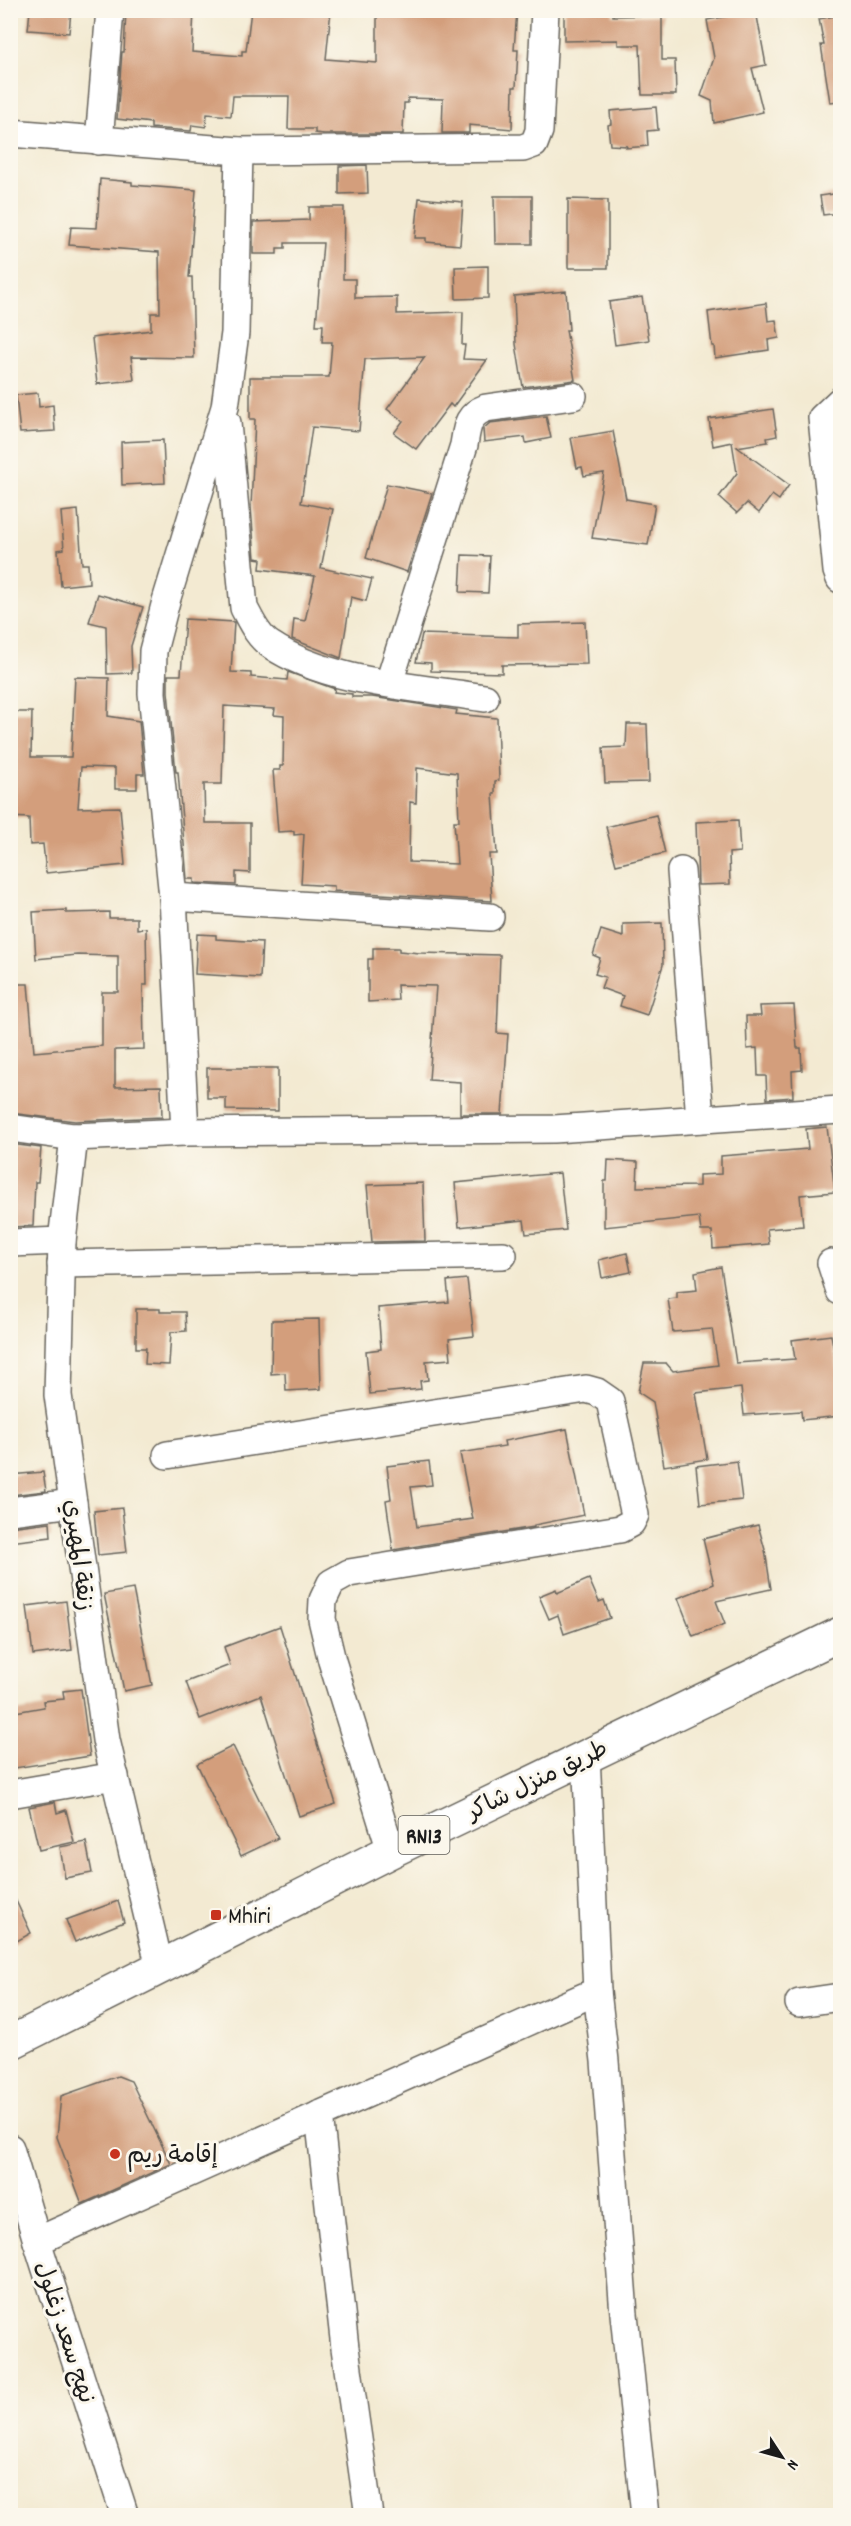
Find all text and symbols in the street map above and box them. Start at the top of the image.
street label: زنقة المهيري [53,1498,101,1613]
street label: طريق منزل شاكر [460,1733,614,1831]
road number: RN13 [398,1816,450,1854]
place label: Mhiri [228,1901,271,1935]
marker: Mhiri [209,1908,223,1922]
place label: إقامة ريم [127,2140,218,2174]
marker: إقامة ريم [108,2147,122,2161]
street label: نهج سعد زغلول [24,2258,102,2408]
north arrow [752,2427,812,2487]
text: N [780,2454,804,2474]

